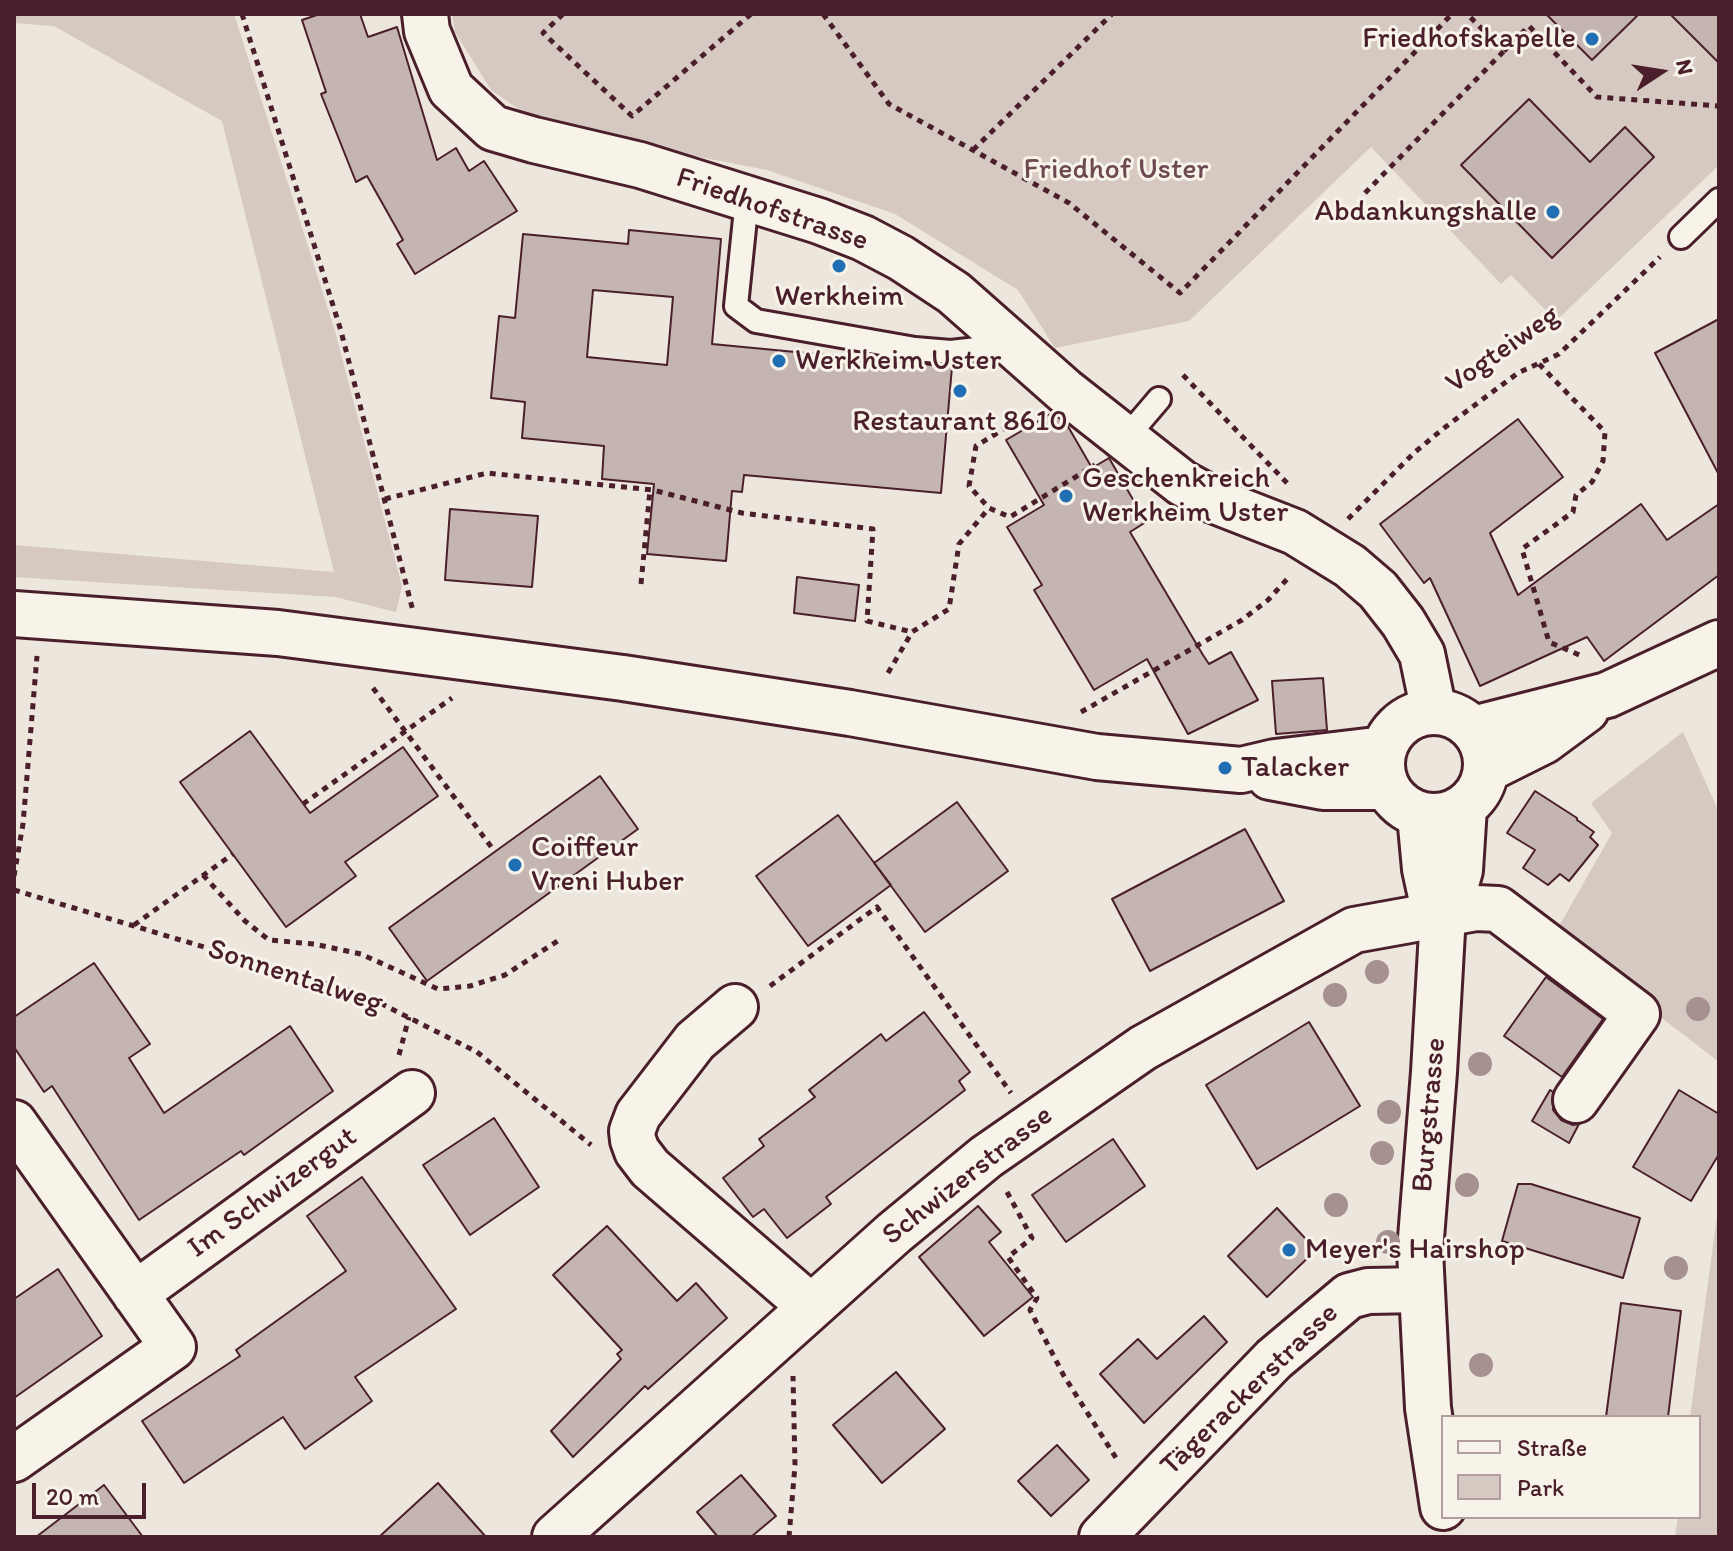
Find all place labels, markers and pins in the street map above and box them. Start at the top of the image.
place label: Friedhofskapelle [1362,21,1576,57]
marker: Friedhofskapelle [1583,30,1601,48]
place label: Abdankungshalle [1315,194,1537,230]
marker: Abdankungshalle [1544,203,1562,221]
marker: Werkheim [830,257,848,275]
place label: Werkheim [774,279,904,315]
place label: Werkheim Uster [795,343,1001,379]
marker: Werkheim Uster [770,352,788,370]
marker: Restaurant 8610 [951,382,969,400]
place label: Restaurant 8610 [852,404,1068,440]
place label: Geschenkreich Werkheim Uster [1082,461,1288,532]
marker: Geschenkreich Werkheim Uster [1057,487,1075,505]
place label: Talacker [1241,750,1349,786]
marker: Talacker [1216,759,1234,777]
place label: Coiffeur Vreni Huber [531,830,684,900]
marker: Coiffeur Vreni Huber [506,856,524,874]
place label: Meyer's Hairshop [1305,1232,1525,1268]
marker: Meyer's Hairshop [1280,1241,1298,1259]

